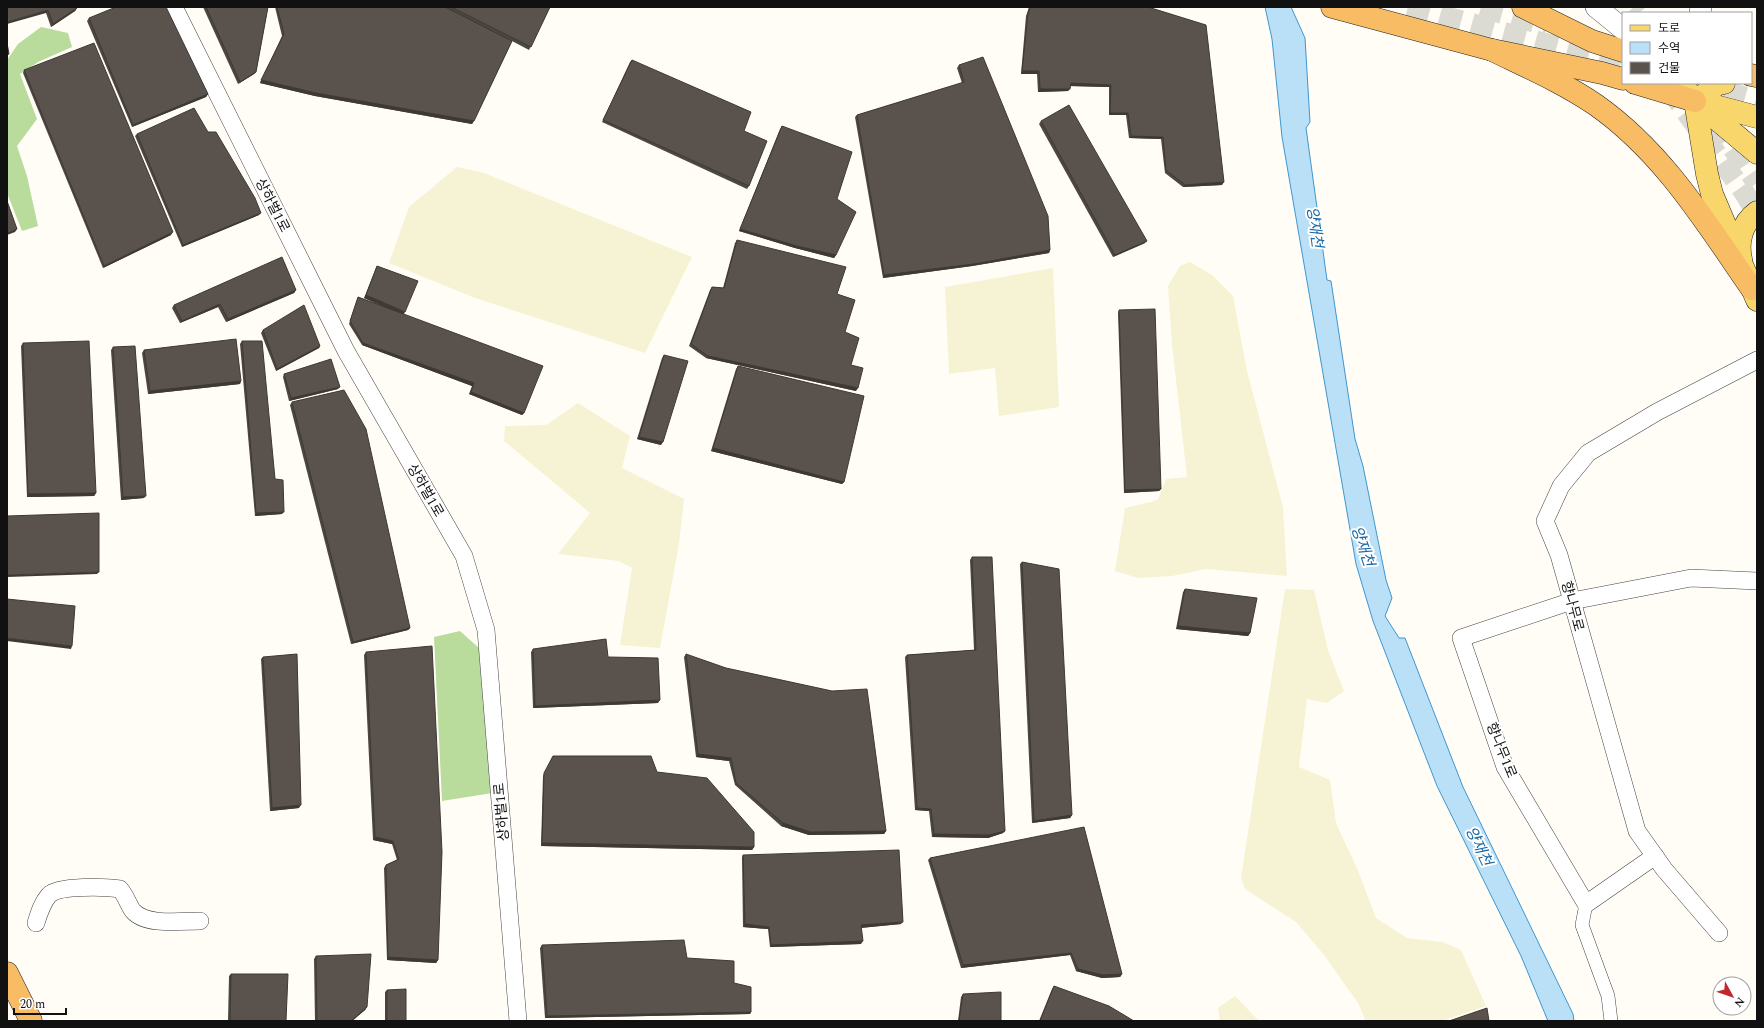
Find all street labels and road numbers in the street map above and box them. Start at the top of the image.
street label: 상하벌1로 [250,174,295,236]
street label: 상하벌1로 [402,460,449,521]
street label: 향나무로 [1556,579,1589,634]
street label: 향나무1로 [1481,719,1522,781]
street label: 상하벌1로 [488,782,515,842]

